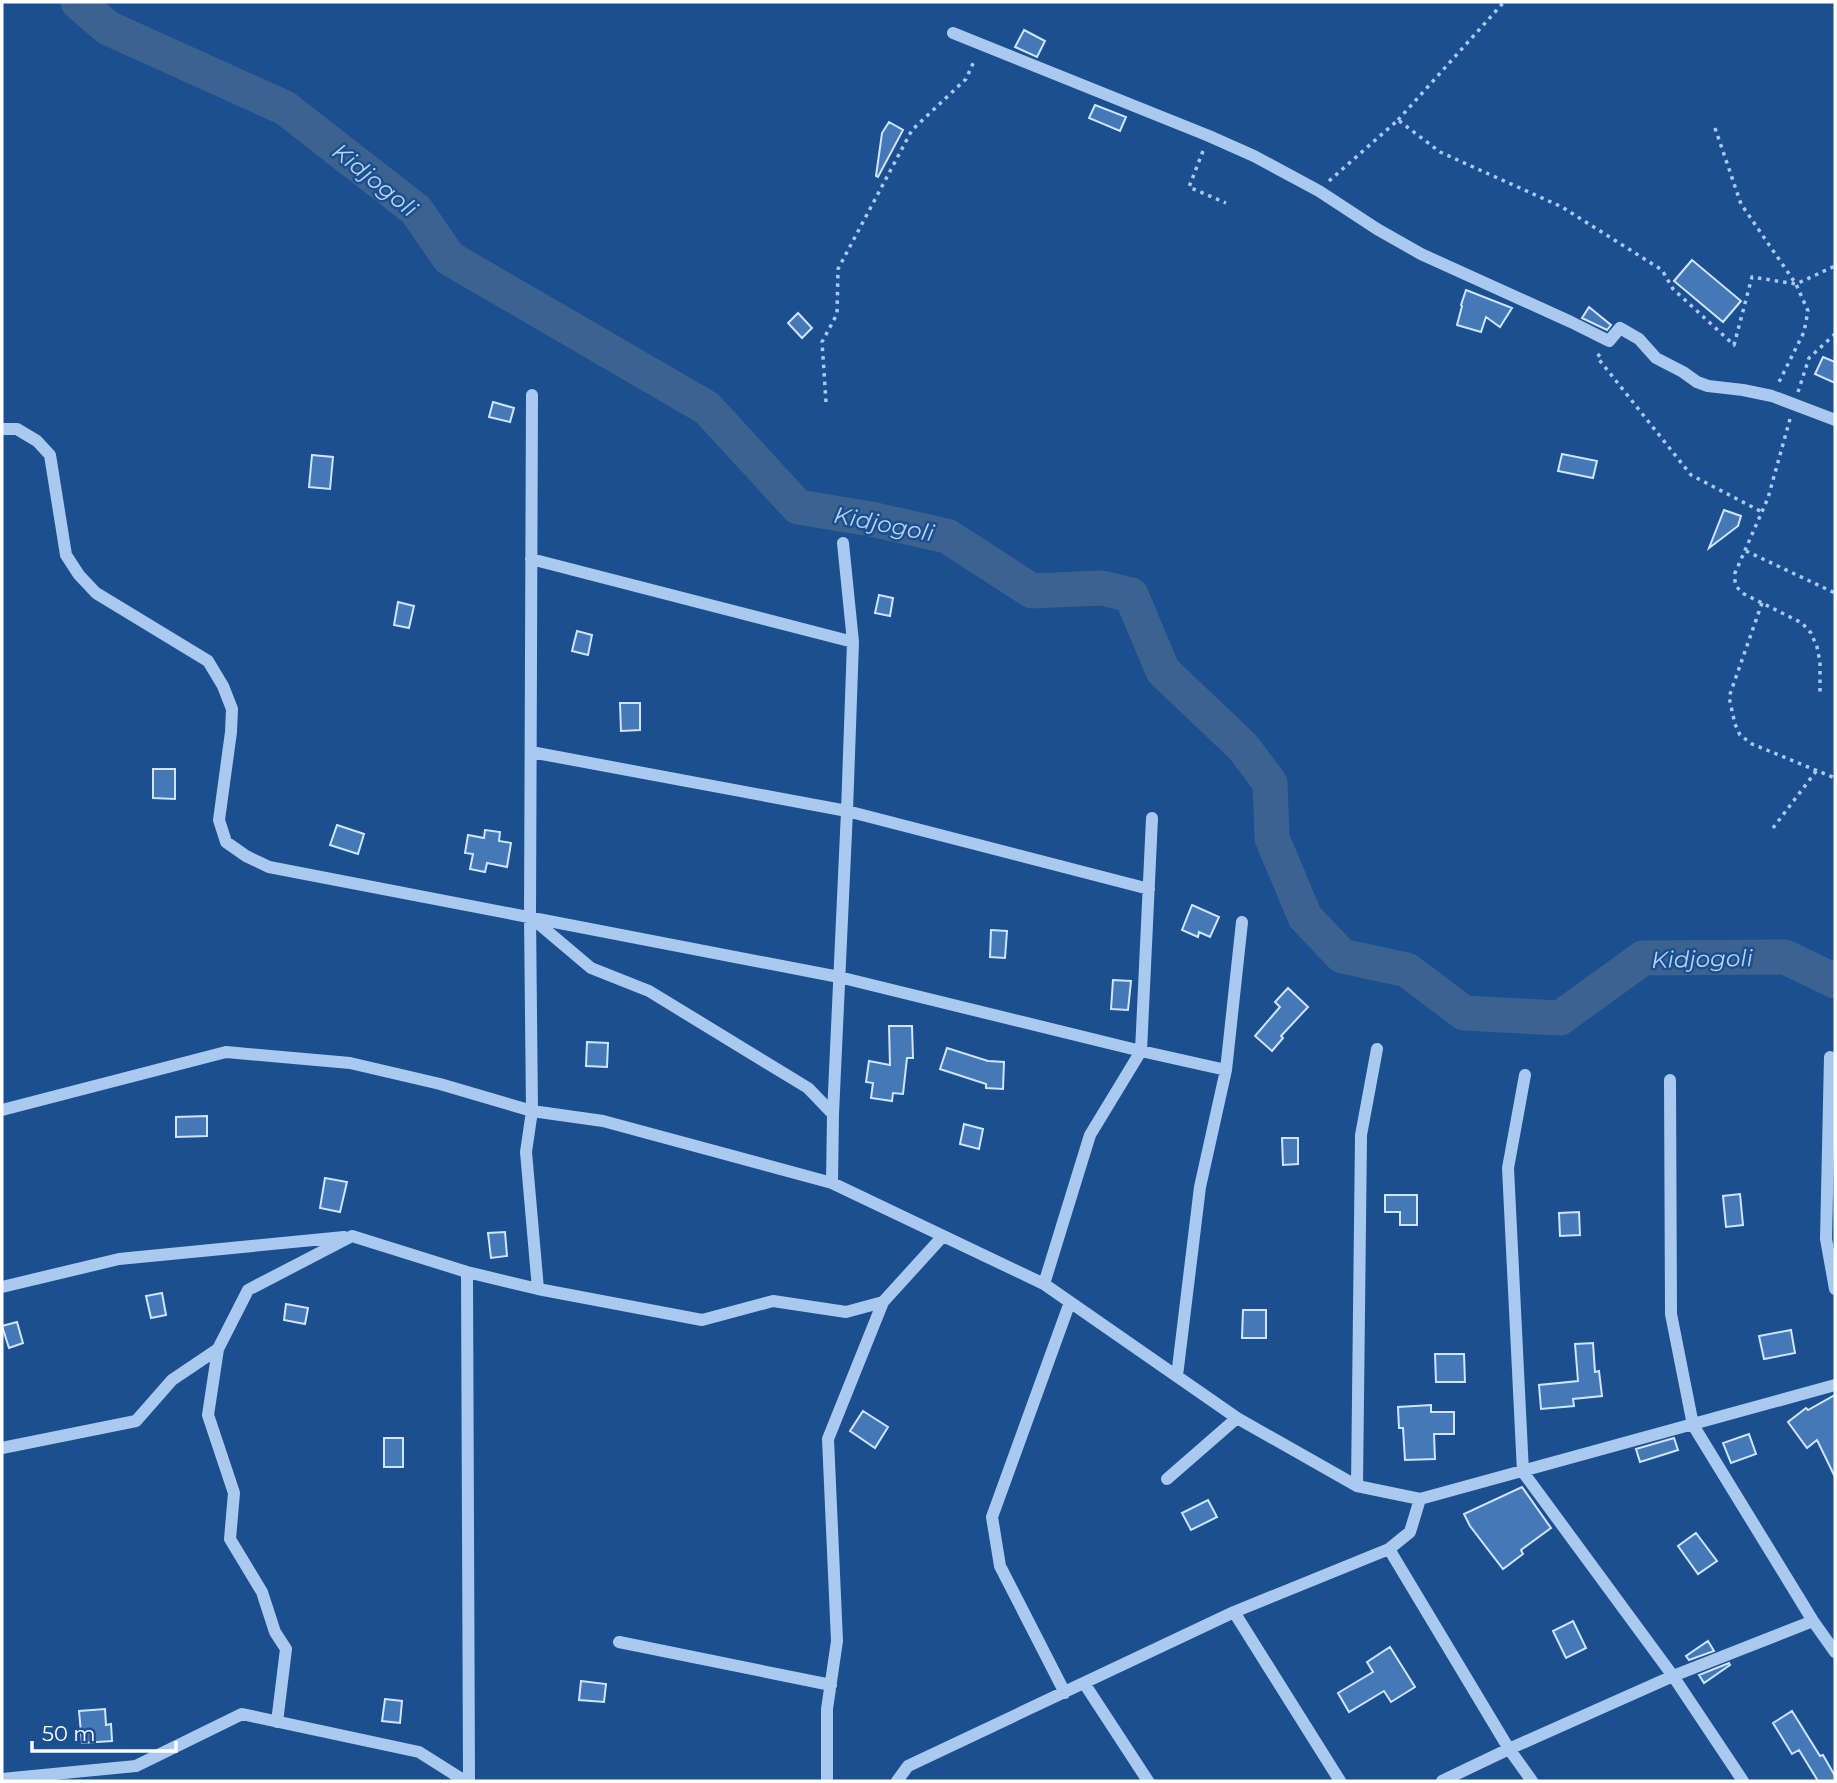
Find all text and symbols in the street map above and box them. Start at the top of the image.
water label: Kidjogoli [327,137,424,223]
water label: Kidjogoli [832,501,937,548]
water label: Kidjogoli [1651,944,1754,974]
scale bar [32,1710,175,1754]
text: 50 m [42,1721,96,1746]

